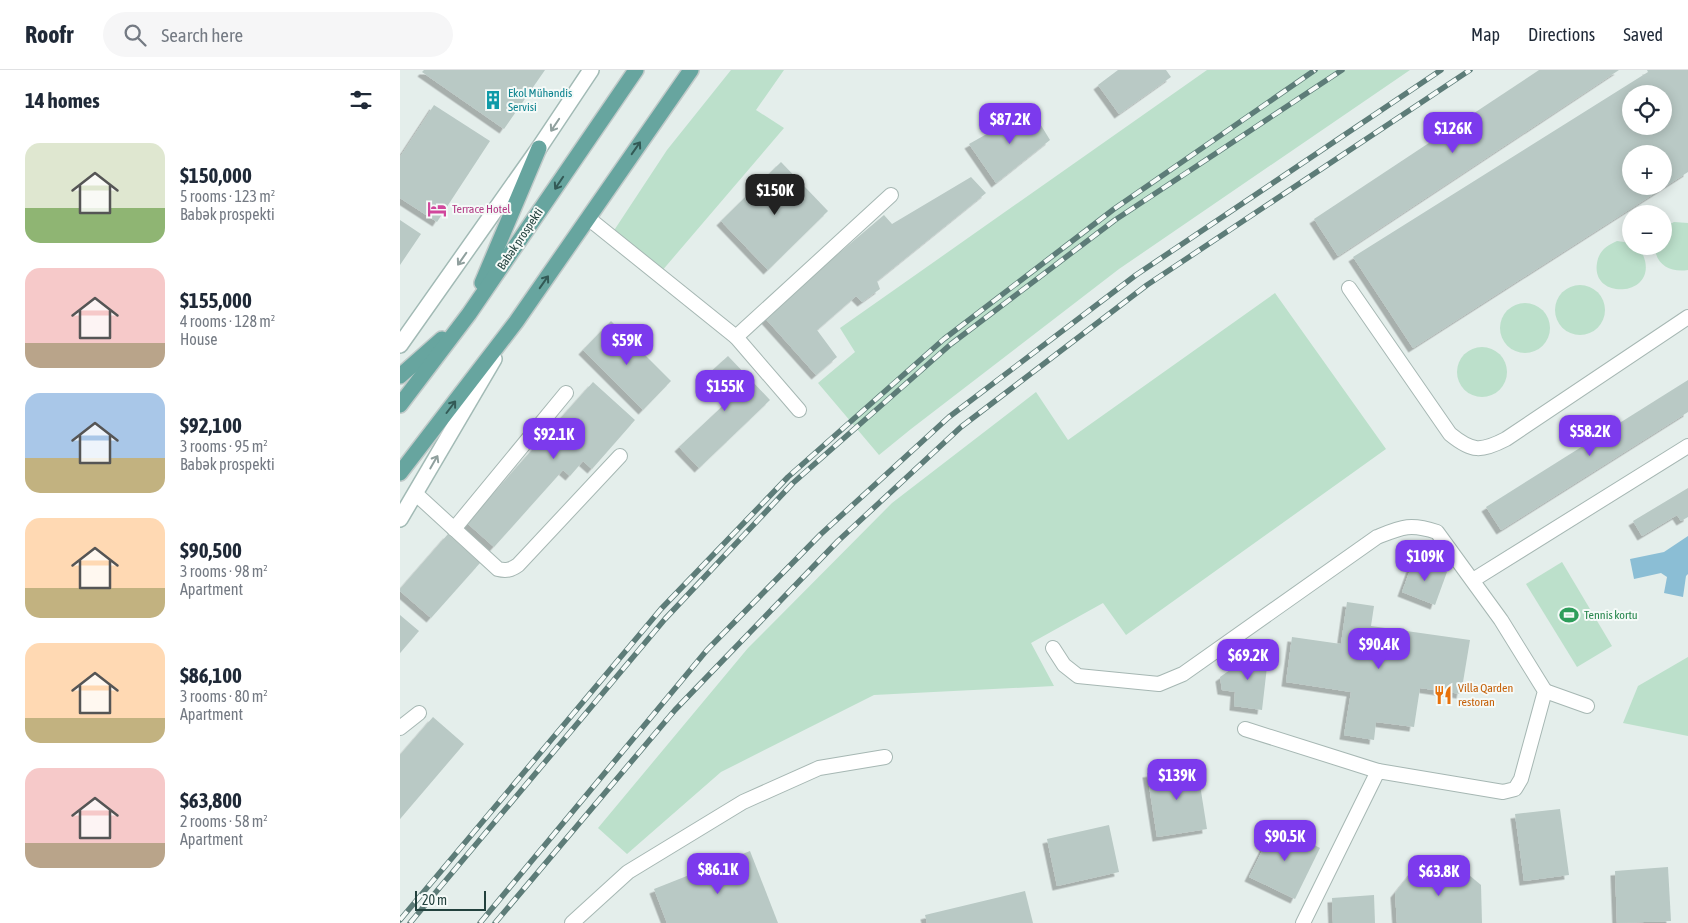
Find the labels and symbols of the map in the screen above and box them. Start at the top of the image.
place label: Ekol Mühəndis Servisi [508,86,572,114]
building icon: Ekol Mühəndis Servisi [482,89,504,111]
pin: $87.2K [969,102,1051,145]
pin: $126K [1418,112,1488,154]
one-way arrow [549,118,560,132]
one-way arrow [631,141,641,155]
pin: $150K [740,174,810,216]
one-way arrow [554,175,564,189]
hotel icon: Terrace Hotel [426,198,448,220]
place label: Terrace Hotel [452,202,511,216]
street label: Babək prospekti [494,206,546,272]
one-way arrow [457,251,467,265]
one-way arrow [539,275,549,289]
pin: $59K [597,324,657,366]
pin: $155K [690,370,760,412]
one-way arrow [446,400,456,414]
pin: $58.2K [1549,414,1631,457]
pin: $92.1K [513,418,595,460]
one-way arrow [429,455,439,470]
pin: $109K [1390,540,1460,582]
sports icon: Tennis kortu [1558,604,1580,626]
place label: Tennis kortu [1584,608,1638,622]
pin: $90.4K [1338,628,1420,670]
pin: $69.2K [1207,638,1289,681]
place label: Villa Qarden restoran [1458,681,1513,709]
restaurant icon: Villa Qarden restoran [1432,684,1454,706]
pin: $139K [1142,758,1212,801]
pin: $90.5K [1244,820,1326,862]
pin: $86.1K [677,852,759,895]
pin: $63.8K [1398,854,1480,897]
scale bar [415,888,486,911]

